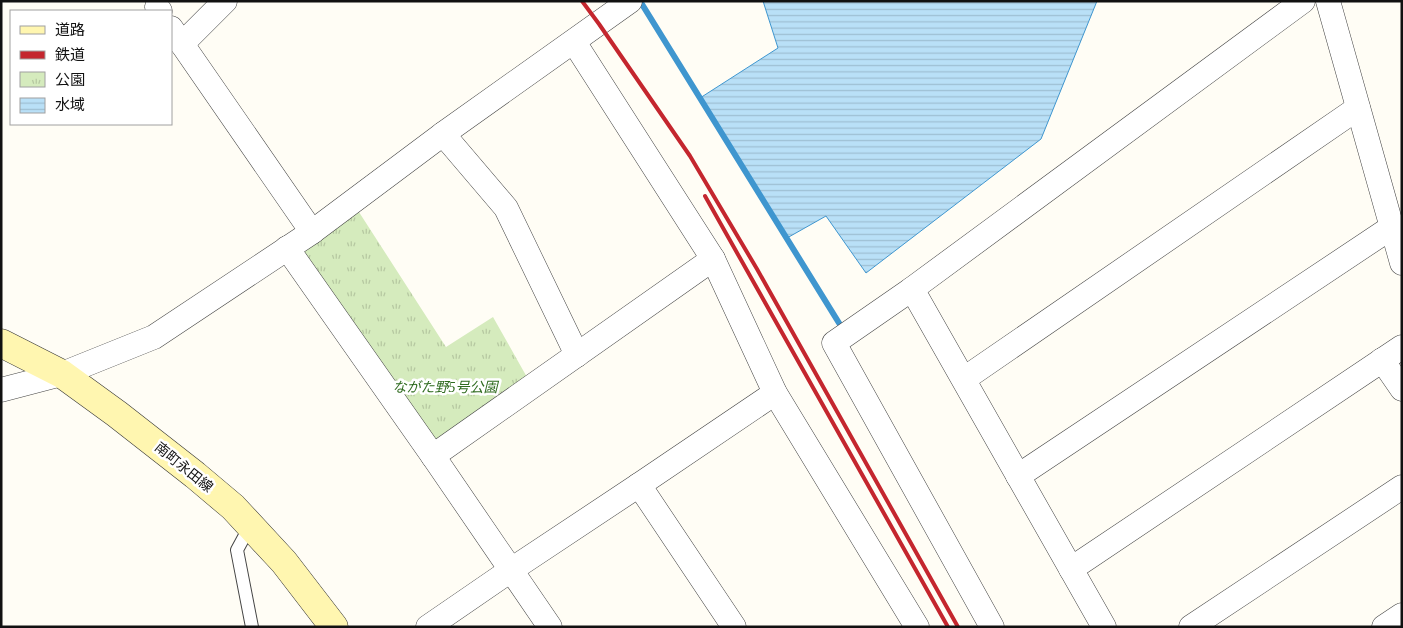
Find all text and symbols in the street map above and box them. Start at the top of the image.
legend [10,10,172,125]
text: 道路 [55,22,85,38]
text: 鉄道 [55,47,85,63]
text: 公園 [55,72,85,88]
text: 水域 [55,97,85,113]
park label: ながた野5号公園 [393,380,499,395]
street label: 南町永田線 [152,440,216,495]

